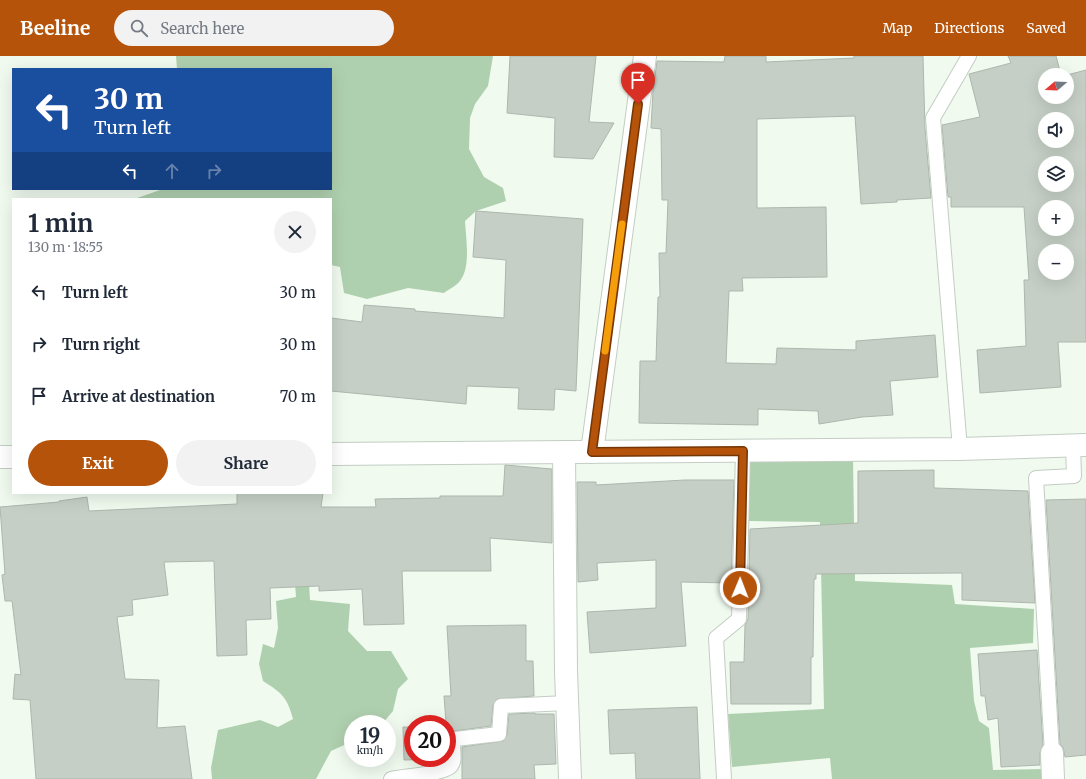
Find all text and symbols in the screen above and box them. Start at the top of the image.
search box [114,10,394,46]
text: Beeline [20,16,90,40]
icon: search [128,17,150,39]
text: Search here [160,19,244,38]
text: Map [882,19,912,37]
text: Directions [934,19,1004,37]
text: Saved [1026,19,1066,37]
pin [621,63,655,104]
north arrow [1038,68,1074,104]
map controls [1038,68,1074,280]
icon: arrive [627,69,649,91]
text: 30 m [94,81,163,117]
icon: left [28,84,80,136]
button: sound [1038,112,1074,148]
text: Turn left [94,116,171,139]
button: layers [1038,156,1074,192]
icon: left [119,160,141,182]
icon: ahead [161,160,183,182]
icon: right [203,160,225,182]
button: + [1038,200,1074,236]
text: 1 min [28,208,93,239]
button: close [274,211,316,253]
text: 130 m · 18:55 [28,239,103,256]
button: − [1038,244,1074,280]
icon: left [28,281,50,303]
text: Turn left [62,283,128,302]
text: 30 m [279,283,316,302]
icon: right [28,333,50,355]
text: Turn right [62,335,140,354]
text: 30 m [279,335,316,354]
icon: arrive [28,385,50,407]
text: Arrive at destination [62,387,215,406]
text: 70 m [280,387,316,406]
button: Exit [28,440,168,486]
button: Share [176,440,316,486]
position arrow [719,567,761,609]
speed limit sign: 20 [404,715,456,767]
text: 19 [360,723,380,748]
text: km/h [357,744,383,757]

